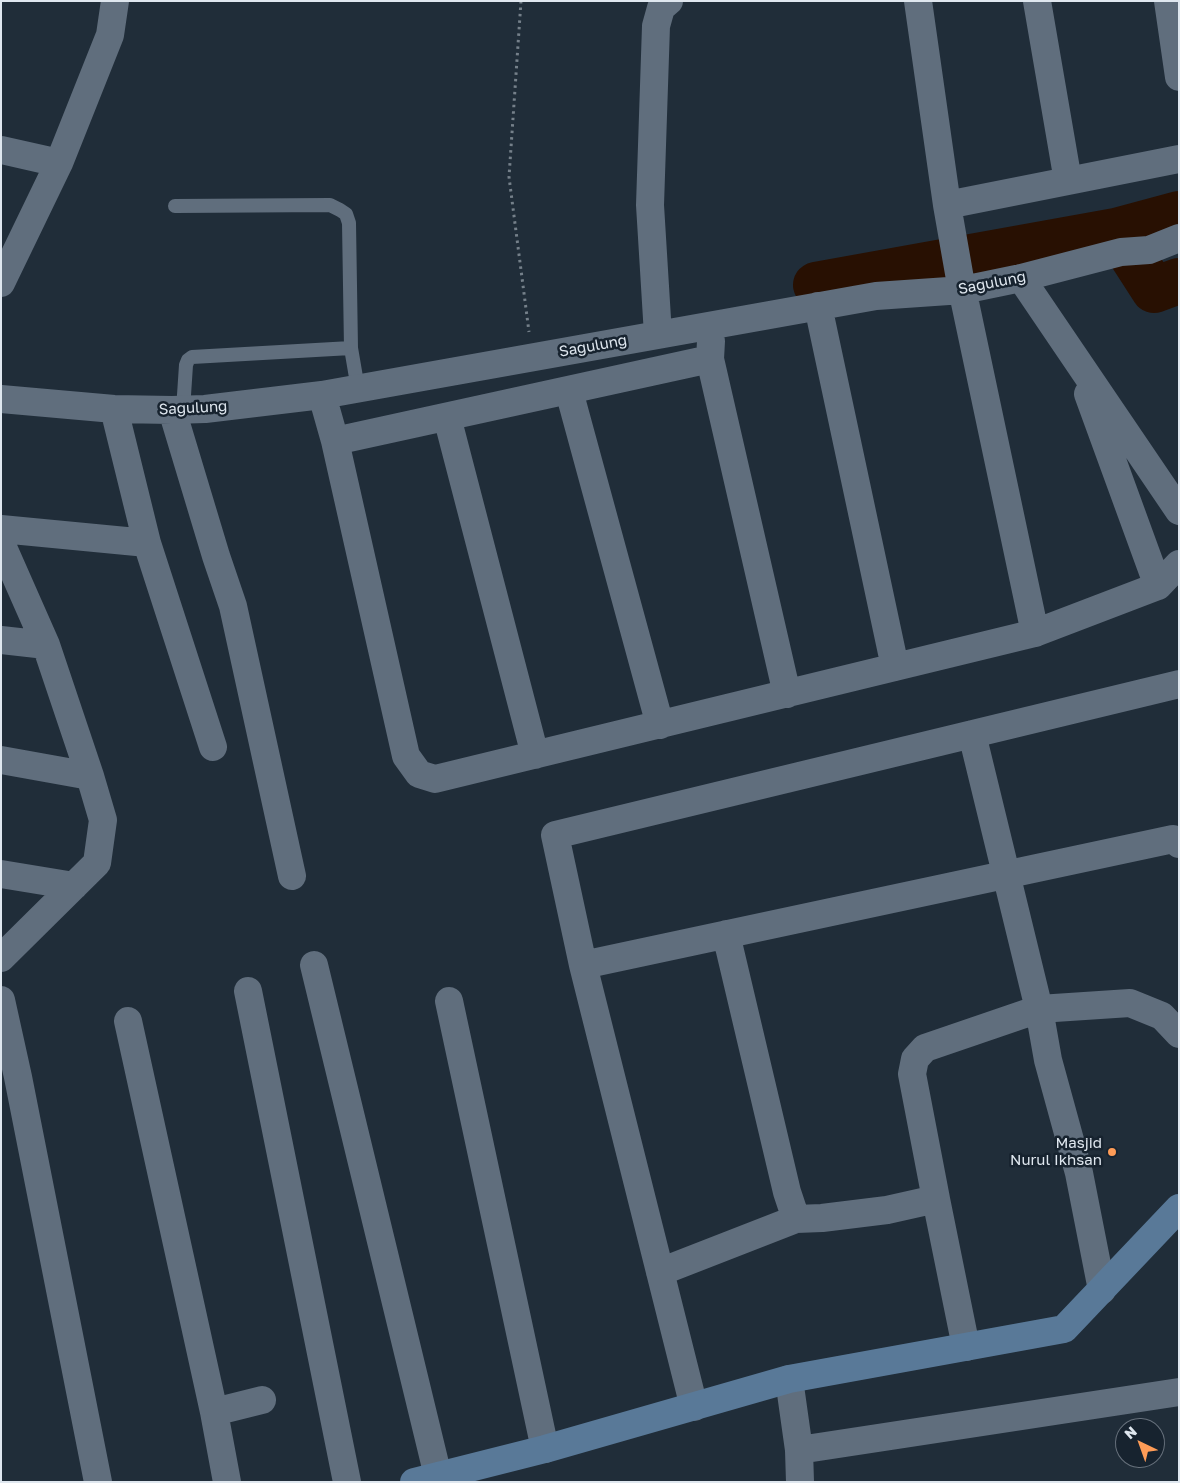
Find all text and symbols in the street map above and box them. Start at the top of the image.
street label: Sagulung [957,268,1027,298]
street label: Sagulung [558,331,628,361]
street label: Sagulung [158,397,228,419]
place label: Masjid Nurul Ikhsan [1010,1134,1102,1169]
marker: Masjid Nurul Ikhsan [1106,1146,1118,1158]
north arrow [1115,1418,1165,1468]
text: N [1121,1422,1140,1442]

